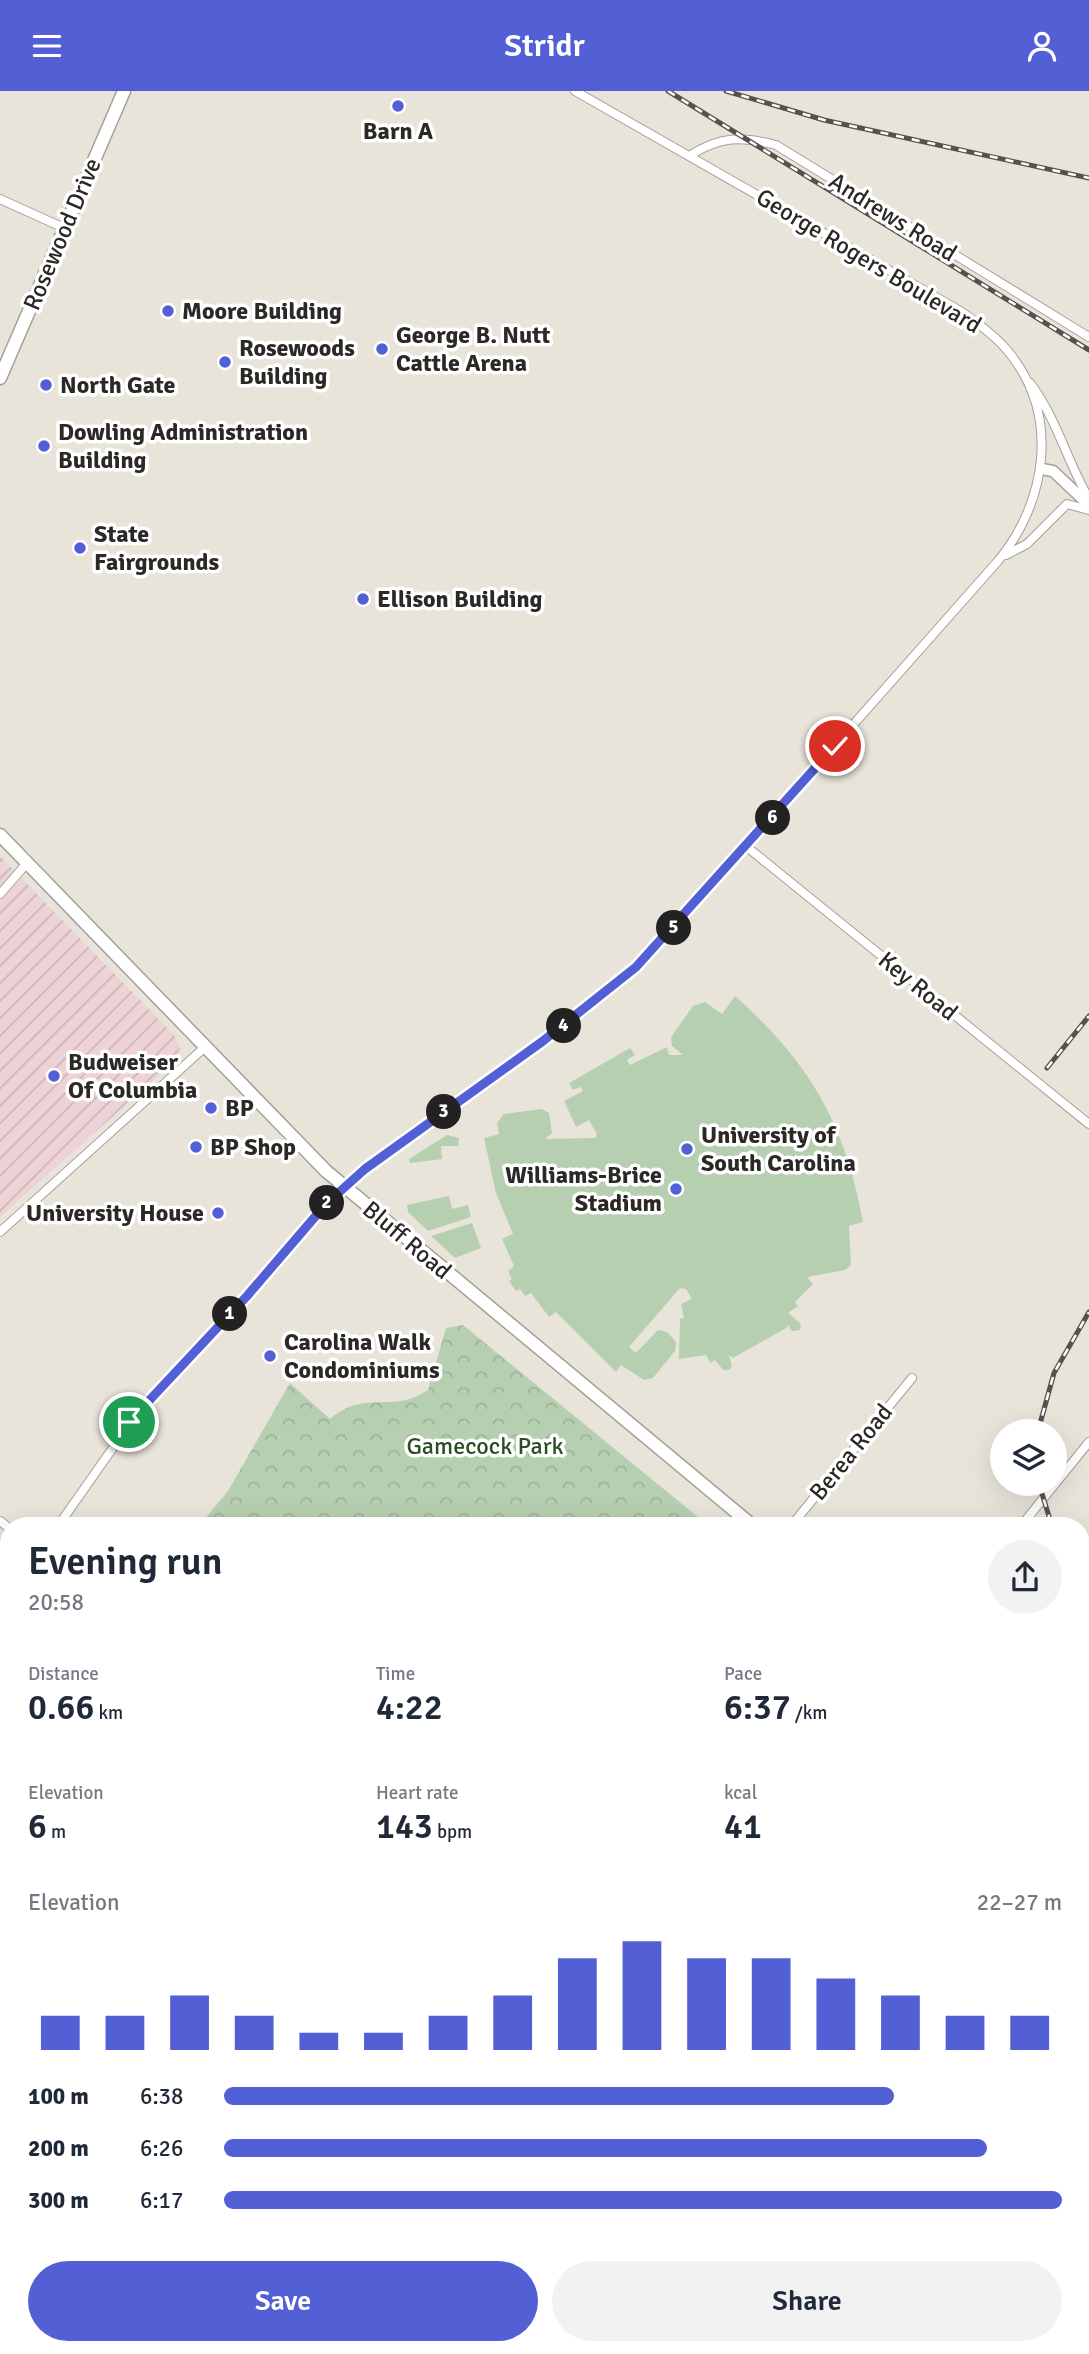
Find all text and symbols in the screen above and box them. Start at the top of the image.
text: Stridr [504,26,585,65]
icon: menu [28,27,66,65]
icon: person [1023,27,1061,65]
marker: Barn A [390,98,406,114]
place label: Barn A [363,116,434,146]
street label: Rosewood Drive [16,153,108,315]
street label: Andrews Road [824,166,962,268]
street label: George Rogers Boulevard [751,182,987,340]
place label: Moore Building [182,296,342,326]
marker: Moore Building [160,303,176,319]
place label: George B. Nutt Cattle Arena [396,320,550,378]
place label: Rosewoods Building [239,333,355,391]
marker: George B. Nutt Cattle Arena [374,341,390,357]
marker: Rosewoods Building [217,354,233,370]
place label: North Gate [60,370,176,400]
marker: North Gate [38,377,54,393]
place label: Dowling Administration Building [58,417,308,475]
marker: Dowling Administration Building [36,438,52,454]
place label: State Fairgrounds [94,519,220,577]
marker: State Fairgrounds [72,540,88,556]
place label: Ellison Building [377,584,543,614]
marker: Ellison Building [355,591,371,607]
pin [805,716,865,776]
icon: check [816,727,854,765]
pin: 6 [756,801,790,835]
text: 6 [767,805,778,829]
pin: 5 [656,911,692,945]
text: 5 [668,915,679,939]
street label: Key Road [872,945,964,1027]
pin: 4 [546,1009,582,1044]
text: 4 [558,1013,569,1037]
place label: Budweiser Of Columbia [68,1047,197,1105]
marker: Budweiser Of Columbia [46,1068,62,1084]
place label: BP [225,1093,254,1123]
pin: 3 [426,1095,462,1129]
text: 3 [438,1099,449,1123]
marker: BP [203,1100,219,1116]
place label: University of South Carolina [701,1120,856,1178]
place label: BP Shop [210,1132,296,1162]
marker: BP Shop [188,1139,204,1155]
marker: University of South Carolina [679,1141,695,1157]
place label: Williams-Brice Stadium [505,1160,662,1218]
marker: Williams-Brice Stadium [668,1181,684,1197]
pin: 2 [310,1185,344,1221]
text: 2 [321,1190,332,1214]
street label: Bluff Road [357,1194,457,1286]
place label: University House [26,1198,204,1228]
marker: University House [210,1205,226,1221]
pin: 1 [212,1297,247,1331]
text: 1 [224,1301,235,1325]
place label: Carolina Walk Condominiums [284,1327,440,1385]
marker: Carolina Walk Condominiums [262,1348,278,1364]
pin [99,1392,159,1452]
street label: Berea Road [803,1398,899,1506]
icon: arrive [110,1403,148,1441]
map controls [990,1419,1067,1496]
button: layers [990,1419,1067,1496]
park label: Gamecock Park [406,1431,564,1461]
text: Evening run [28,1538,222,1585]
button: share [988,1540,1062,1614]
text: 20:58 [28,1588,84,1617]
text: Distance [28,1662,99,1686]
text: Time [376,1662,415,1686]
text: Pace [724,1662,762,1686]
text: 0.66 [28,1686,94,1729]
text: 4:22 [376,1686,443,1729]
text: 6:37 [724,1686,791,1729]
text: km [94,1701,123,1725]
text: /km [791,1701,827,1725]
text: Elevation [28,1781,104,1805]
text: Heart rate [376,1781,458,1805]
text: kcal [724,1781,757,1805]
text: 6 [28,1805,47,1848]
text: 143 [376,1805,433,1848]
text: 41 [724,1805,762,1848]
text: m [47,1820,66,1844]
text: bpm [433,1820,472,1844]
text: Elevation [28,1888,120,1917]
text: 22–27 m [977,1888,1062,1917]
text: 100 m [28,2082,89,2111]
text: 6:38 [140,2082,183,2111]
text: 200 m [28,2134,89,2163]
text: 6:26 [140,2134,183,2163]
text: 300 m [28,2186,89,2215]
text: 6:17 [140,2186,183,2215]
button: Save [28,2261,538,2341]
button: Share [552,2261,1062,2341]

